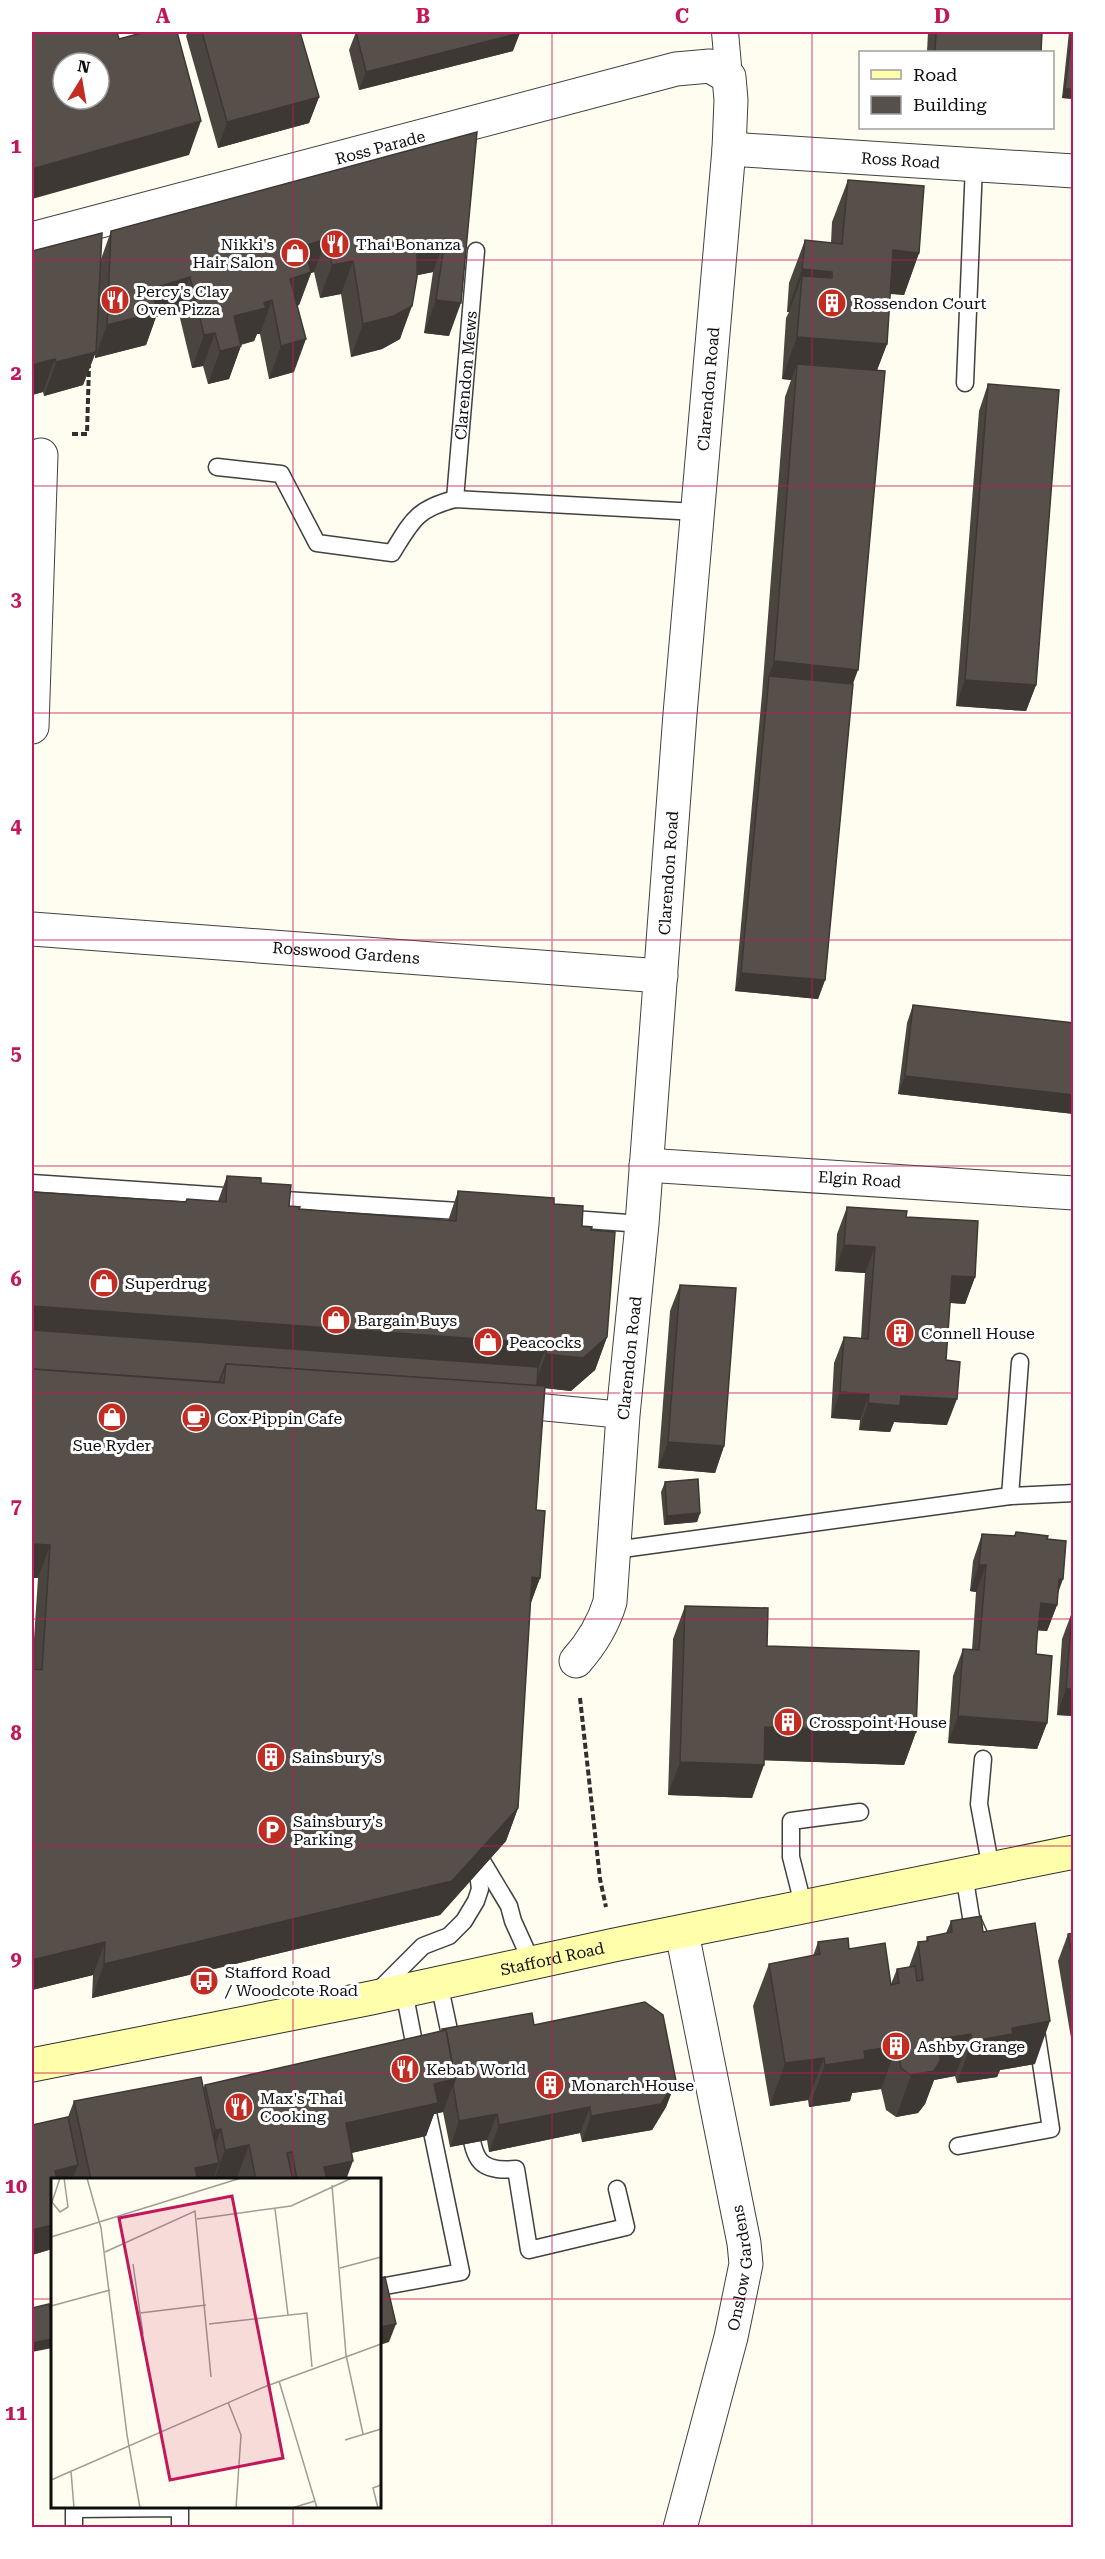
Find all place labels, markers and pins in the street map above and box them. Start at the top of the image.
restaurant icon: Thai Bonanza [319,228,351,260]
place label: Nikki's Hair Salon [193,235,274,272]
place label: Thai Bonanza [356,235,461,254]
shop icon: Nikki's Hair Salon [279,237,311,269]
place label: Percy's Clay Oven Pizza [136,282,230,319]
restaurant icon: Percy's Clay Oven Pizza [99,284,131,316]
building icon: Rossendon Court [816,287,848,319]
place label: Rossendon Court [853,294,986,313]
shop icon: Superdrug [88,1267,120,1299]
place label: Superdrug [125,1274,207,1293]
shop icon: Bargain Buys [320,1304,352,1336]
place label: Bargain Buys [357,1311,457,1330]
building icon: Connell House [884,1317,916,1349]
place label: Connell House [921,1324,1035,1343]
shop icon: Peacocks [472,1326,504,1358]
place label: Peacocks [509,1333,582,1352]
shop icon: Sue Ryder [96,1401,128,1433]
cafe icon: Cox Pippin Cafe [180,1402,212,1434]
place label: Cox Pippin Cafe [217,1409,343,1428]
place label: Sue Ryder [73,1436,152,1455]
building icon: Crosspoint House [772,1706,804,1738]
place label: Crosspoint House [809,1713,947,1732]
building icon: Sainsbury's [255,1741,287,1773]
place label: Sainsbury's [292,1748,382,1767]
place label: Sainsbury's Parking [293,1812,383,1849]
parking icon: Sainsbury's Parking [256,1814,288,1846]
place label: Stafford Road / Woodcote Road [224,1963,358,2000]
bus stop icon: Stafford Road / Woodcote Road [188,1965,220,1997]
building icon: Ashby Grange [880,2030,912,2062]
place label: Ashby Grange [917,2037,1025,2056]
restaurant icon: Kebab World [389,2053,421,2085]
place label: Kebab World [426,2060,526,2079]
building icon: Monarch House [534,2069,566,2101]
place label: Monarch House [571,2076,694,2095]
place label: Max's Thai Cooking [260,2089,343,2126]
restaurant icon: Max's Thai Cooking [223,2091,255,2123]

